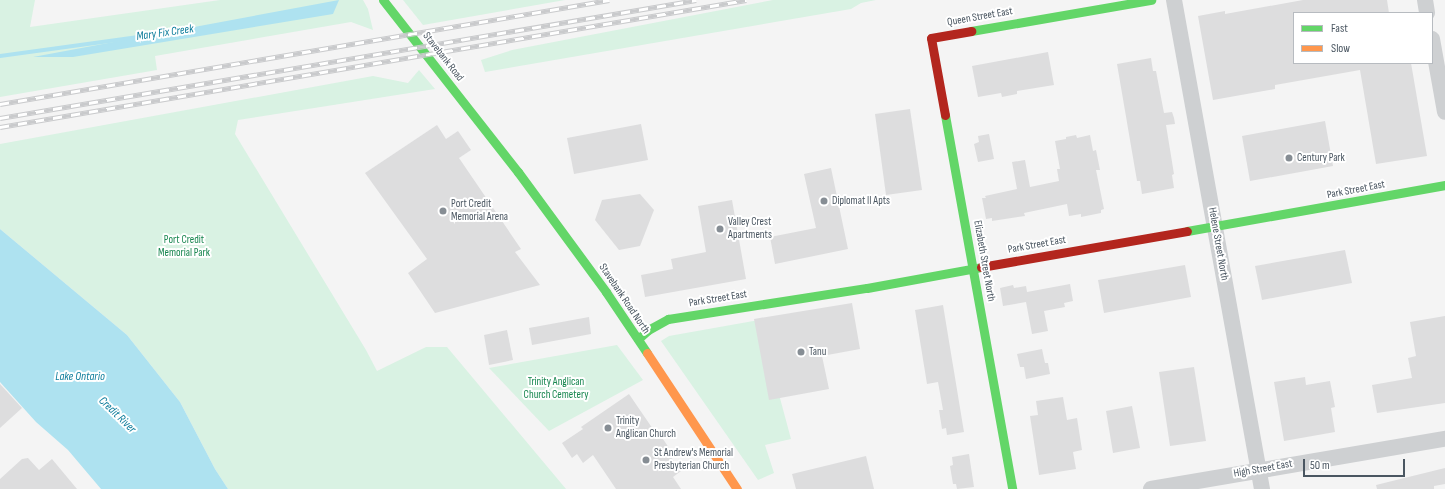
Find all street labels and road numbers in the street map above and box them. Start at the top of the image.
street label: Queen Street East [946,5,1014,29]
street label: Stavebank Road [420,30,466,84]
street label: Park Street East [1326,178,1386,202]
street label: Helene Street North [1205,206,1231,282]
street label: Elizabeth Street North [970,219,998,303]
street label: Park Street East [1007,233,1067,257]
street label: Stavebank Road North [596,261,652,337]
street label: Park Street East [688,288,748,310]
street label: High Street East [1233,457,1293,481]

